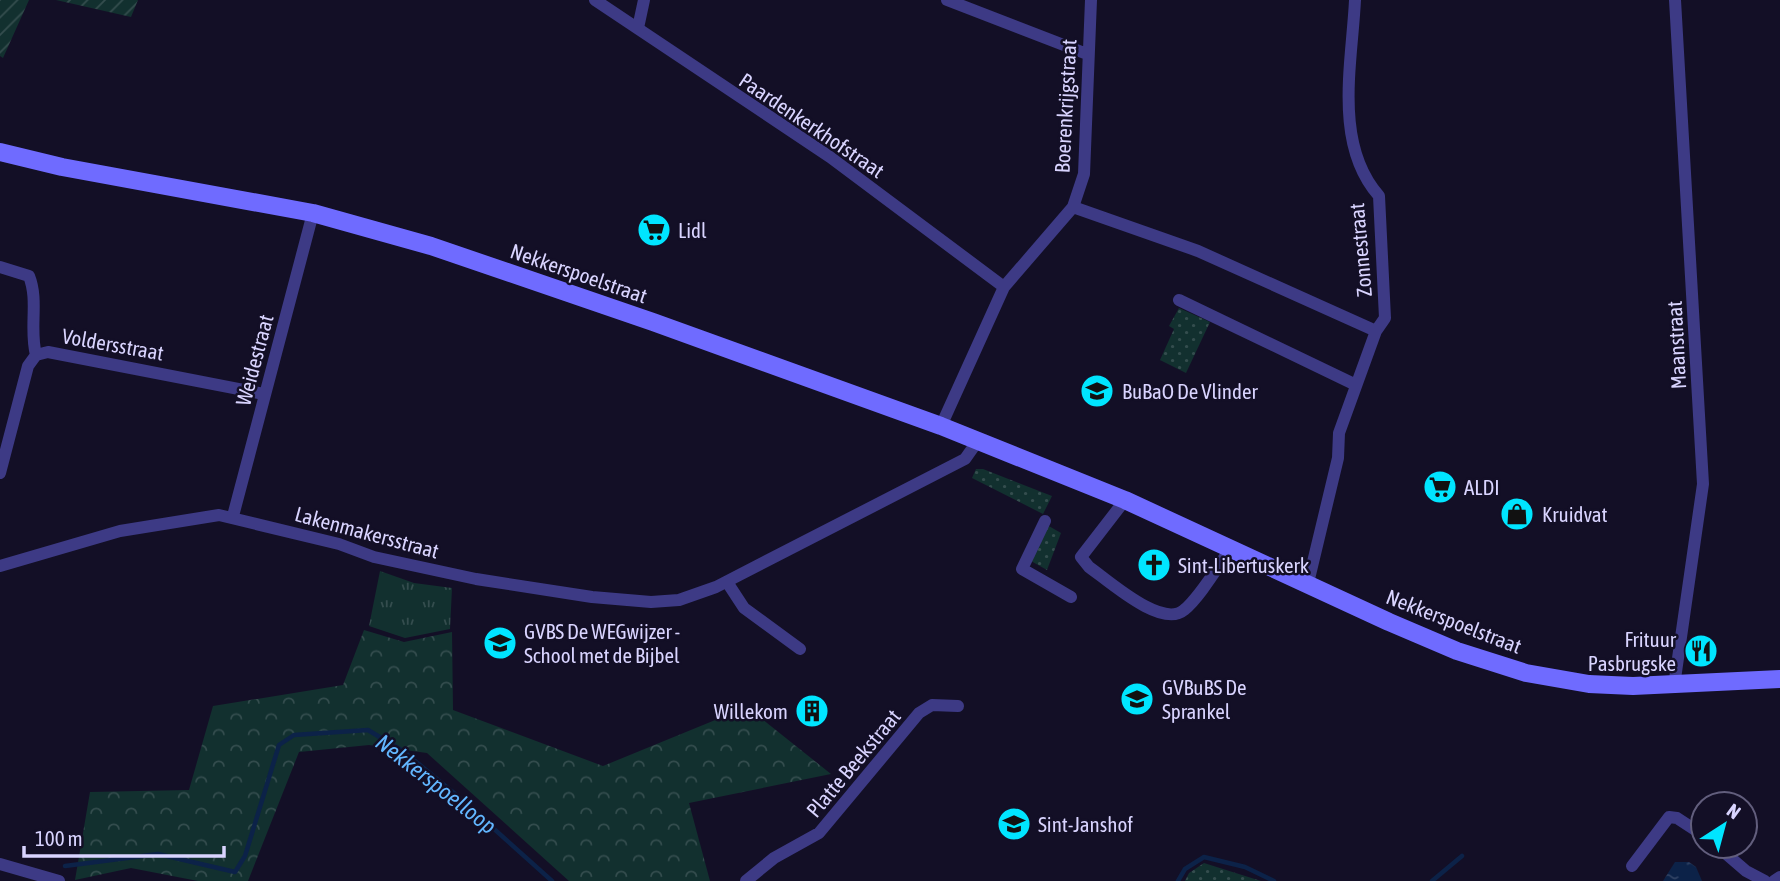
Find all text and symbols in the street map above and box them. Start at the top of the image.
street label: Boerenkrijgstraat [1050,38,1080,174]
street label: Paardenkerkhofstraat [735,68,889,182]
street label: Zonnestraat [1344,202,1376,298]
supermarket icon: Lidl [635,211,673,249]
place label: Lidl [678,218,707,242]
street label: Nekkerspoelstraat [508,238,650,308]
street label: Maanstraat [1662,300,1690,390]
street label: Weidestraat [230,312,278,408]
street label: Voldersstraat [60,323,166,365]
school or university icon: BuBaO De Vlinder [1078,372,1116,410]
place label: BuBaO De Vlinder [1122,379,1258,403]
supermarket icon: ALDI [1421,468,1459,506]
place label: ALDI [1464,475,1500,499]
shop icon: Kruidvat [1498,495,1536,533]
street label: Lakenmakersstraat [292,501,442,563]
place label: Kruidvat [1542,502,1608,526]
church icon: Sint-Libertuskerk [1135,546,1173,584]
place label: Sint-Libertuskerk [1178,553,1309,577]
street label: Nekkerspoelstraat [1383,584,1525,658]
place label: GVBS De WEGwijzer - School met de Bijbel [524,619,680,667]
school or university icon: GVBS De WEGwijzer - School met de Bijbel [481,624,519,662]
place label: Frituur Pasbrugske [1588,627,1677,675]
restaurant icon: Frituur Pasbrugske [1682,632,1720,670]
place label: GVBuBS De Sprankel [1162,675,1246,723]
school or university icon: GVBuBS De Sprankel [1118,680,1156,718]
building icon: Willekom [793,692,831,730]
place label: Willekom [714,699,788,723]
street label: Platte Beekstraat [801,704,905,822]
water label: Nekkerspoelloop [371,729,501,839]
north arrow [1689,790,1759,860]
text: N [1723,799,1745,823]
school or university icon: Sint-Janshof [995,805,1033,843]
place label: Sint-Janshof [1038,812,1133,836]
scale bar [24,814,224,858]
text: 100 m [35,826,83,850]

